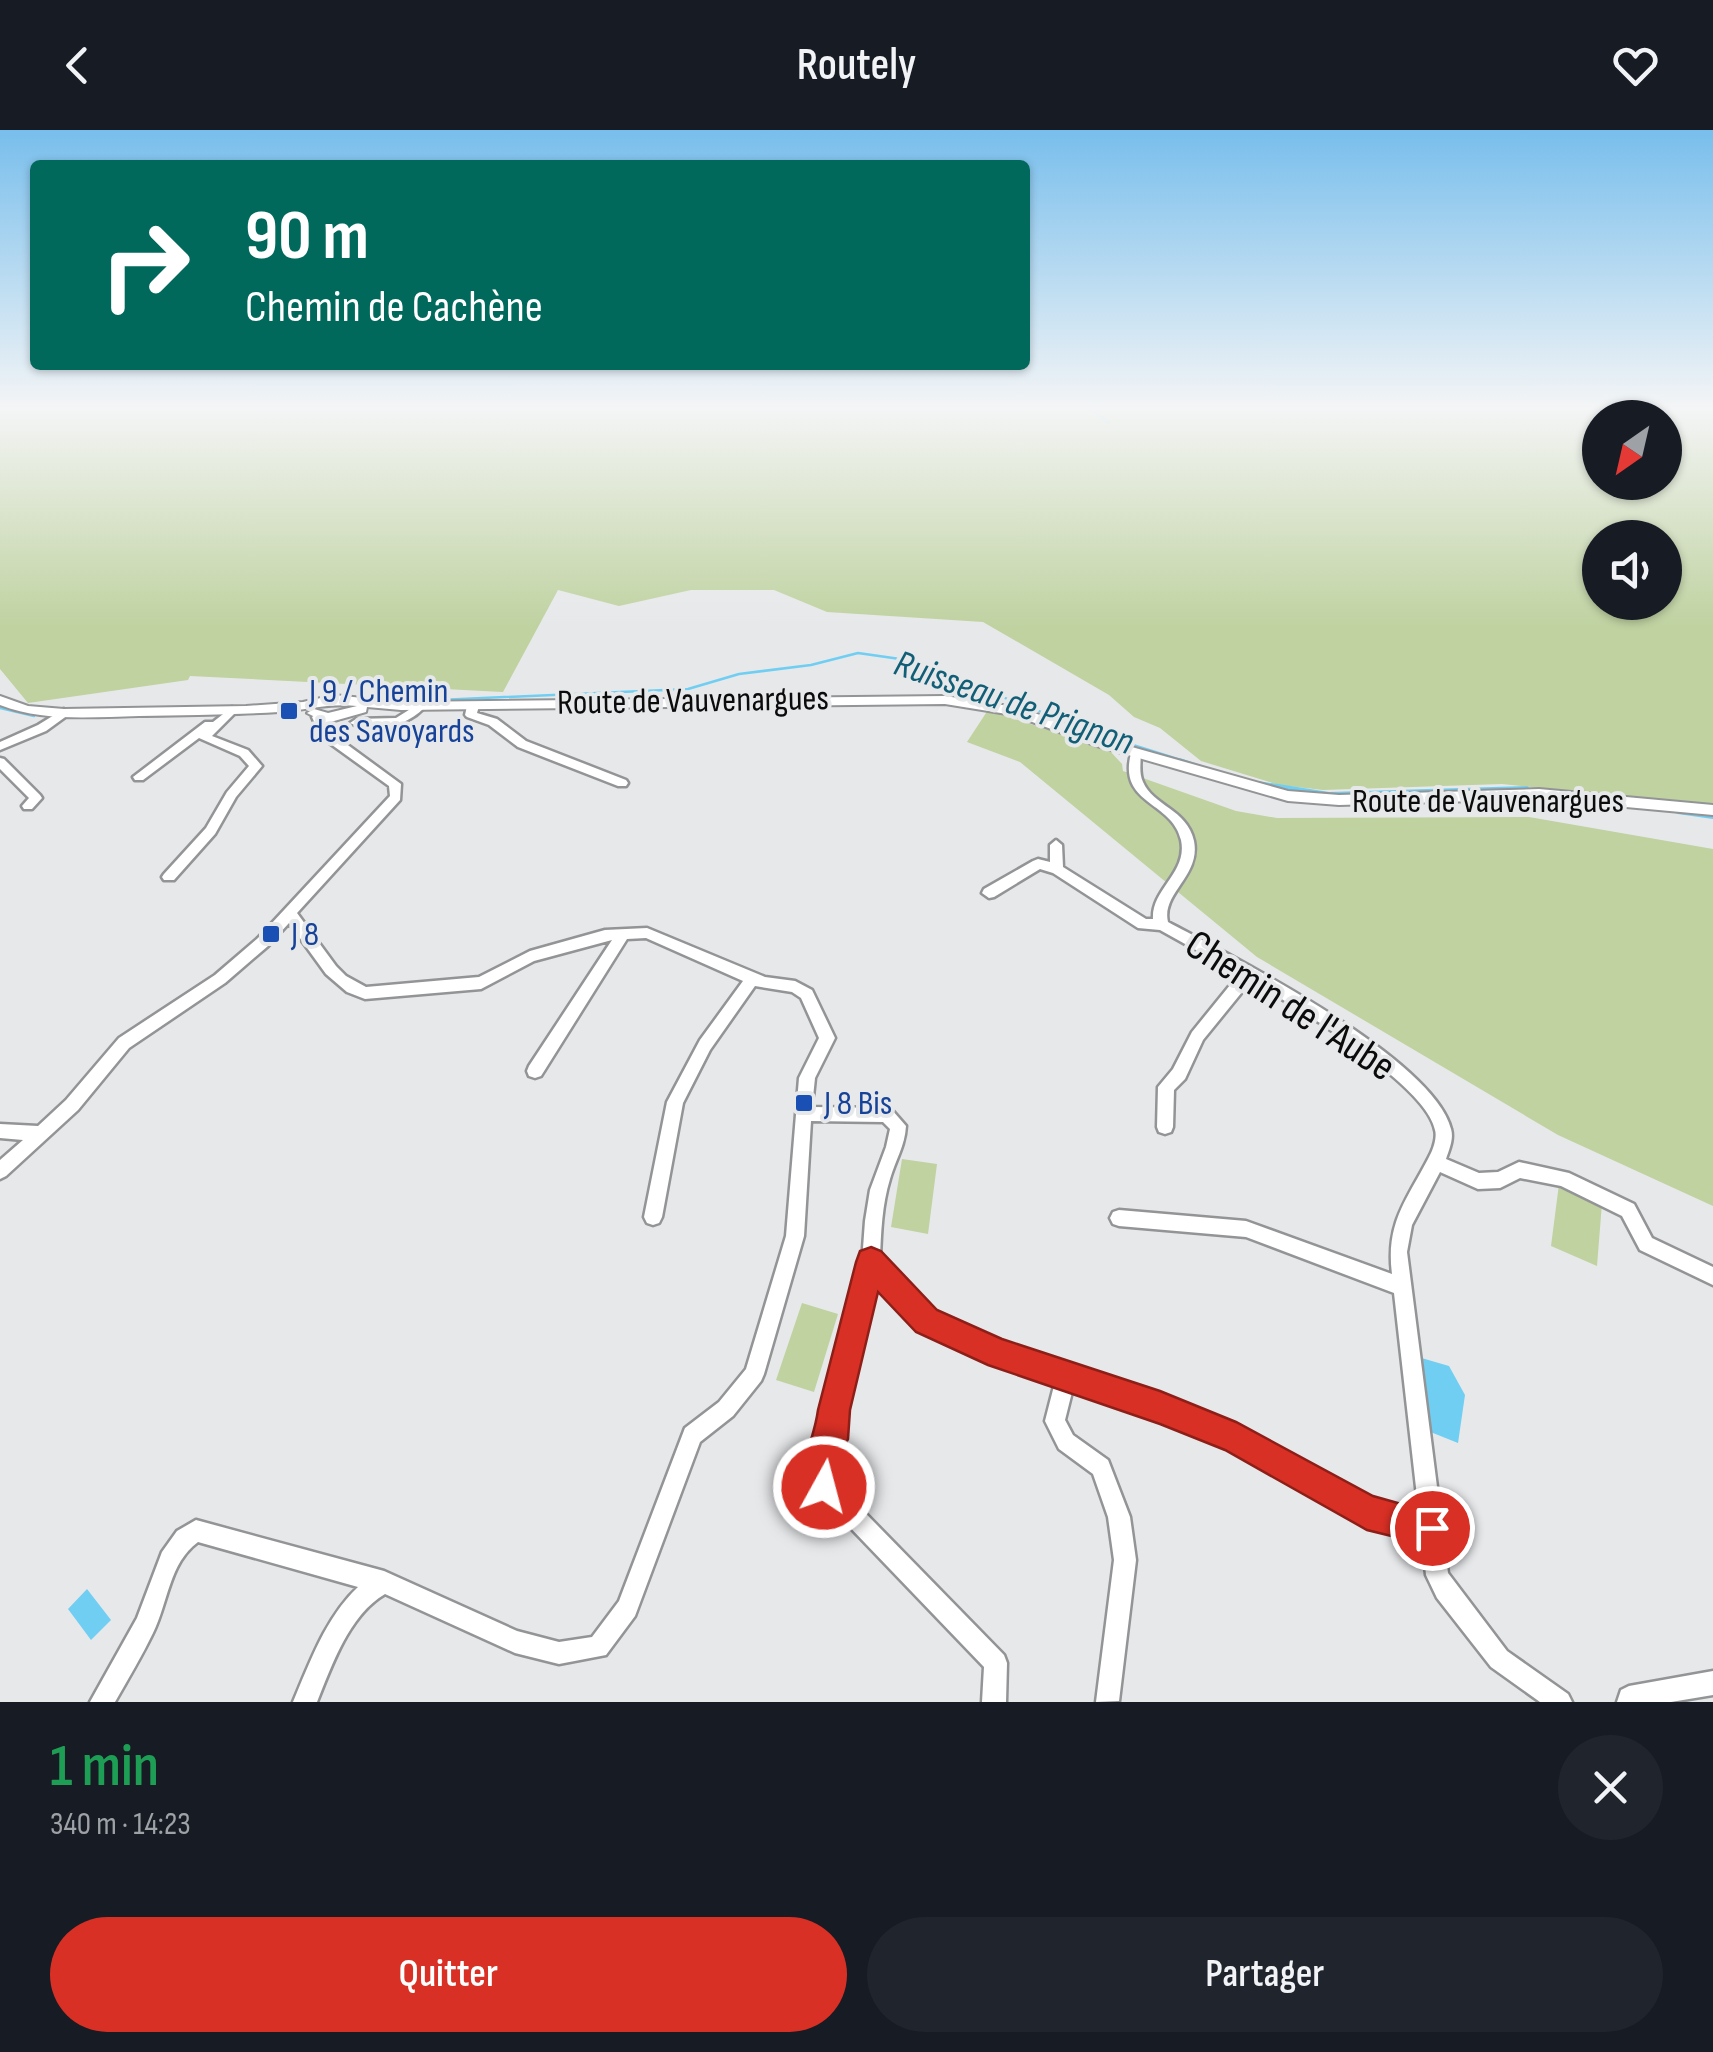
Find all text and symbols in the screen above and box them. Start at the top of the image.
icon: back [50,38,105,93]
text: Routely [797,38,916,93]
icon: heart [1608,38,1663,93]
text: 90 m [245,195,369,279]
icon: right [80,200,210,330]
text: Chemin de Cachène [245,280,543,335]
north arrow [1582,400,1682,500]
map controls [1582,400,1682,620]
button: sound [1582,520,1682,620]
water label: Ruisseau de Prignon [888,641,1140,765]
place label: J 9 / Chemin des Savoyards [308,670,475,753]
street label: Route de Vauvenargues [557,677,829,725]
marker: J 9 / Chemin des Savoyards [278,700,300,722]
street label: Route de Vauvenargues [1352,780,1624,823]
place label: J 8 [290,913,319,956]
street label: Chemin de l'Aube [1175,919,1405,1093]
marker: J 8 [260,923,282,945]
place label: J 8 Bis [823,1082,892,1125]
marker: J 8 Bis [793,1092,815,1114]
position arrow [772,1435,876,1539]
pin [1390,1486,1475,1571]
icon: arrive [1405,1501,1460,1556]
text: 1 min [50,1731,159,1803]
button: close [1558,1735,1663,1840]
text: 340 m · 14:23 [50,1805,191,1844]
button: Quitter [50,1917,847,2032]
button: Partager [867,1917,1663,2032]

